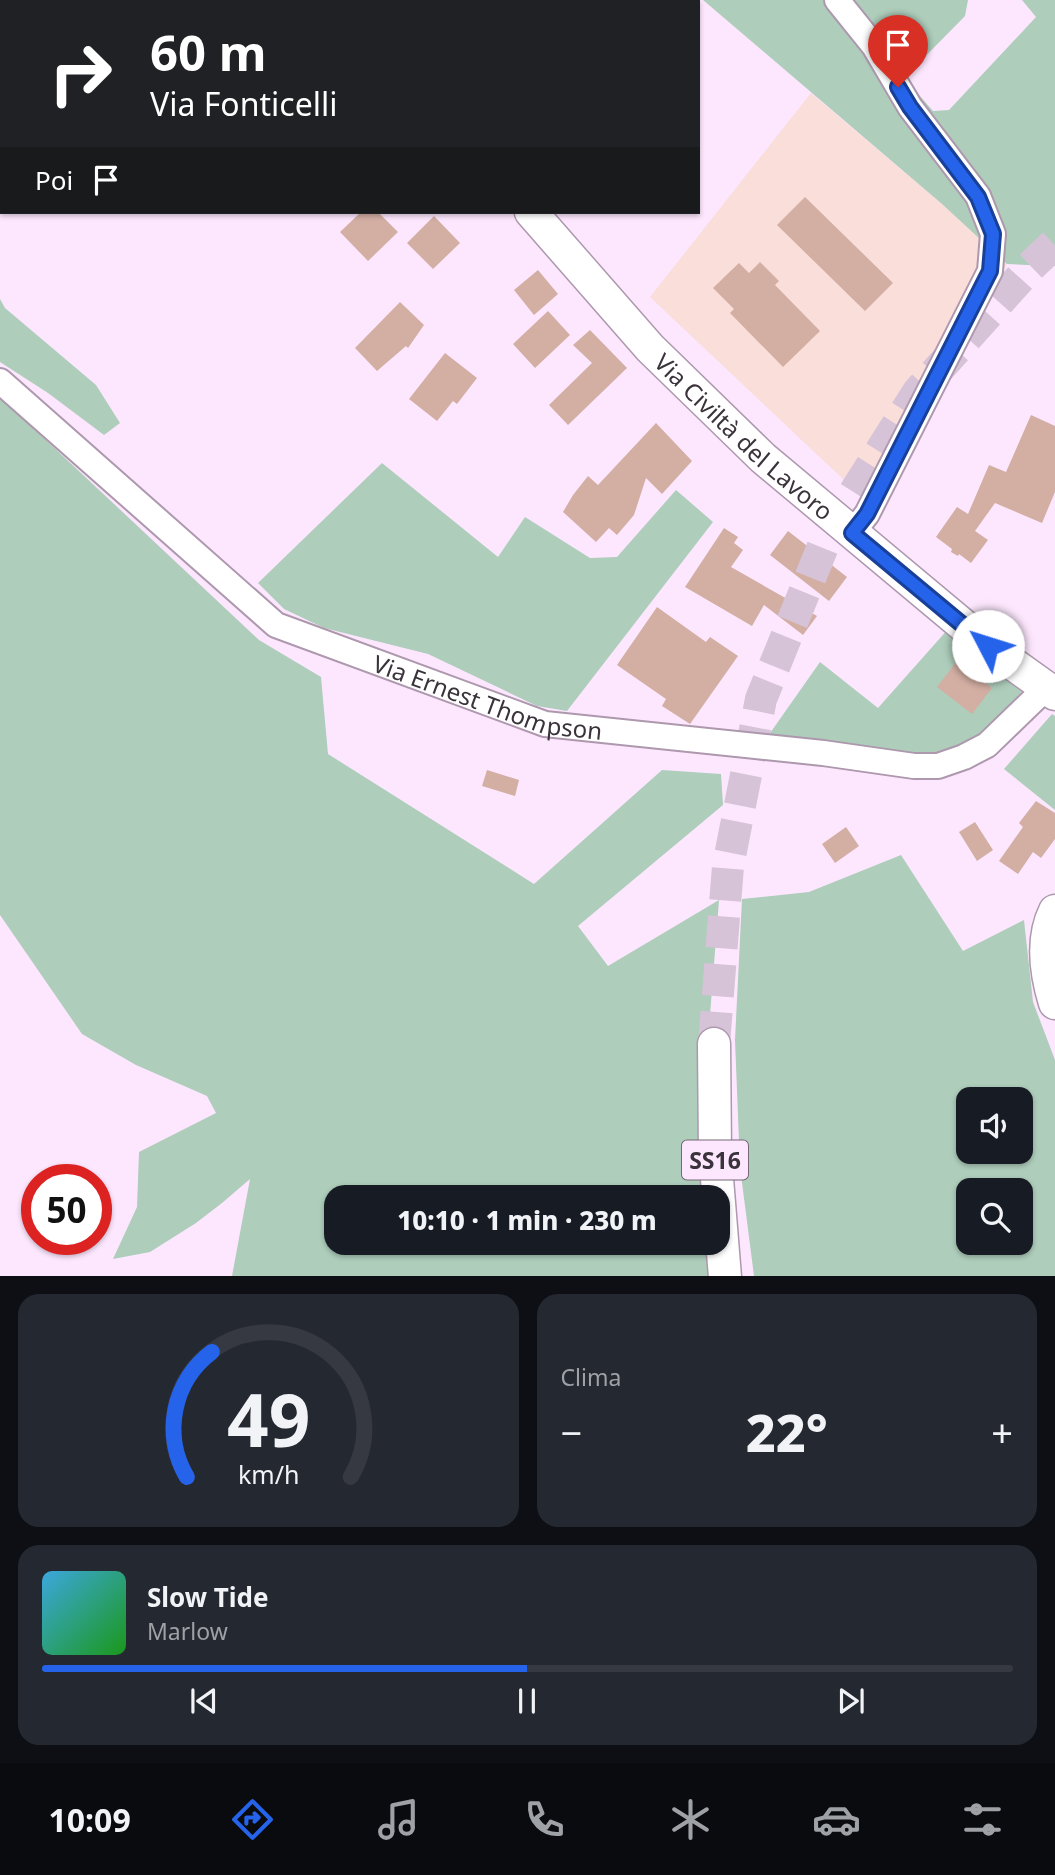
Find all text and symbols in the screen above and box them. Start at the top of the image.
pin [868,15,928,87]
text: 60 m [150,19,267,85]
icon: arrive [879,26,917,64]
icon: right [35,28,126,119]
text: Via Fonticelli [150,82,337,125]
icon: arrive [87,161,125,199]
text: Poi [35,162,73,198]
street label: Via Civiltà del Lavoro [648,345,841,527]
position arrow [951,609,1025,683]
street label: Via Ernest Thompson [369,646,604,746]
map controls [956,1087,1033,1255]
button: sound [956,1087,1033,1164]
road number: SS16 [682,1140,748,1180]
speed limit sign: 50 [21,1164,112,1255]
button: search [956,1178,1033,1255]
text: 10:10 · 1 min · 230 m [397,1202,657,1238]
text: Clima [561,1361,621,1393]
text: 49 [227,1369,310,1468]
text: 22° [746,1396,828,1467]
text: − [561,1406,582,1458]
text: + [991,1406,1013,1458]
text: km/h [237,1456,299,1490]
text: Slow Tide [147,1579,269,1615]
text: Marlow [147,1615,228,1647]
icon: previous [185,1682,223,1720]
icon: pause [508,1682,546,1720]
icon: next [832,1682,870,1720]
icon: directions [228,1795,277,1844]
icon: music [374,1795,423,1844]
icon: phone [520,1795,569,1844]
icon: climate [666,1795,715,1844]
icon: car [812,1795,861,1844]
icon: filters [958,1795,1007,1844]
text: 10:09 [48,1798,131,1841]

